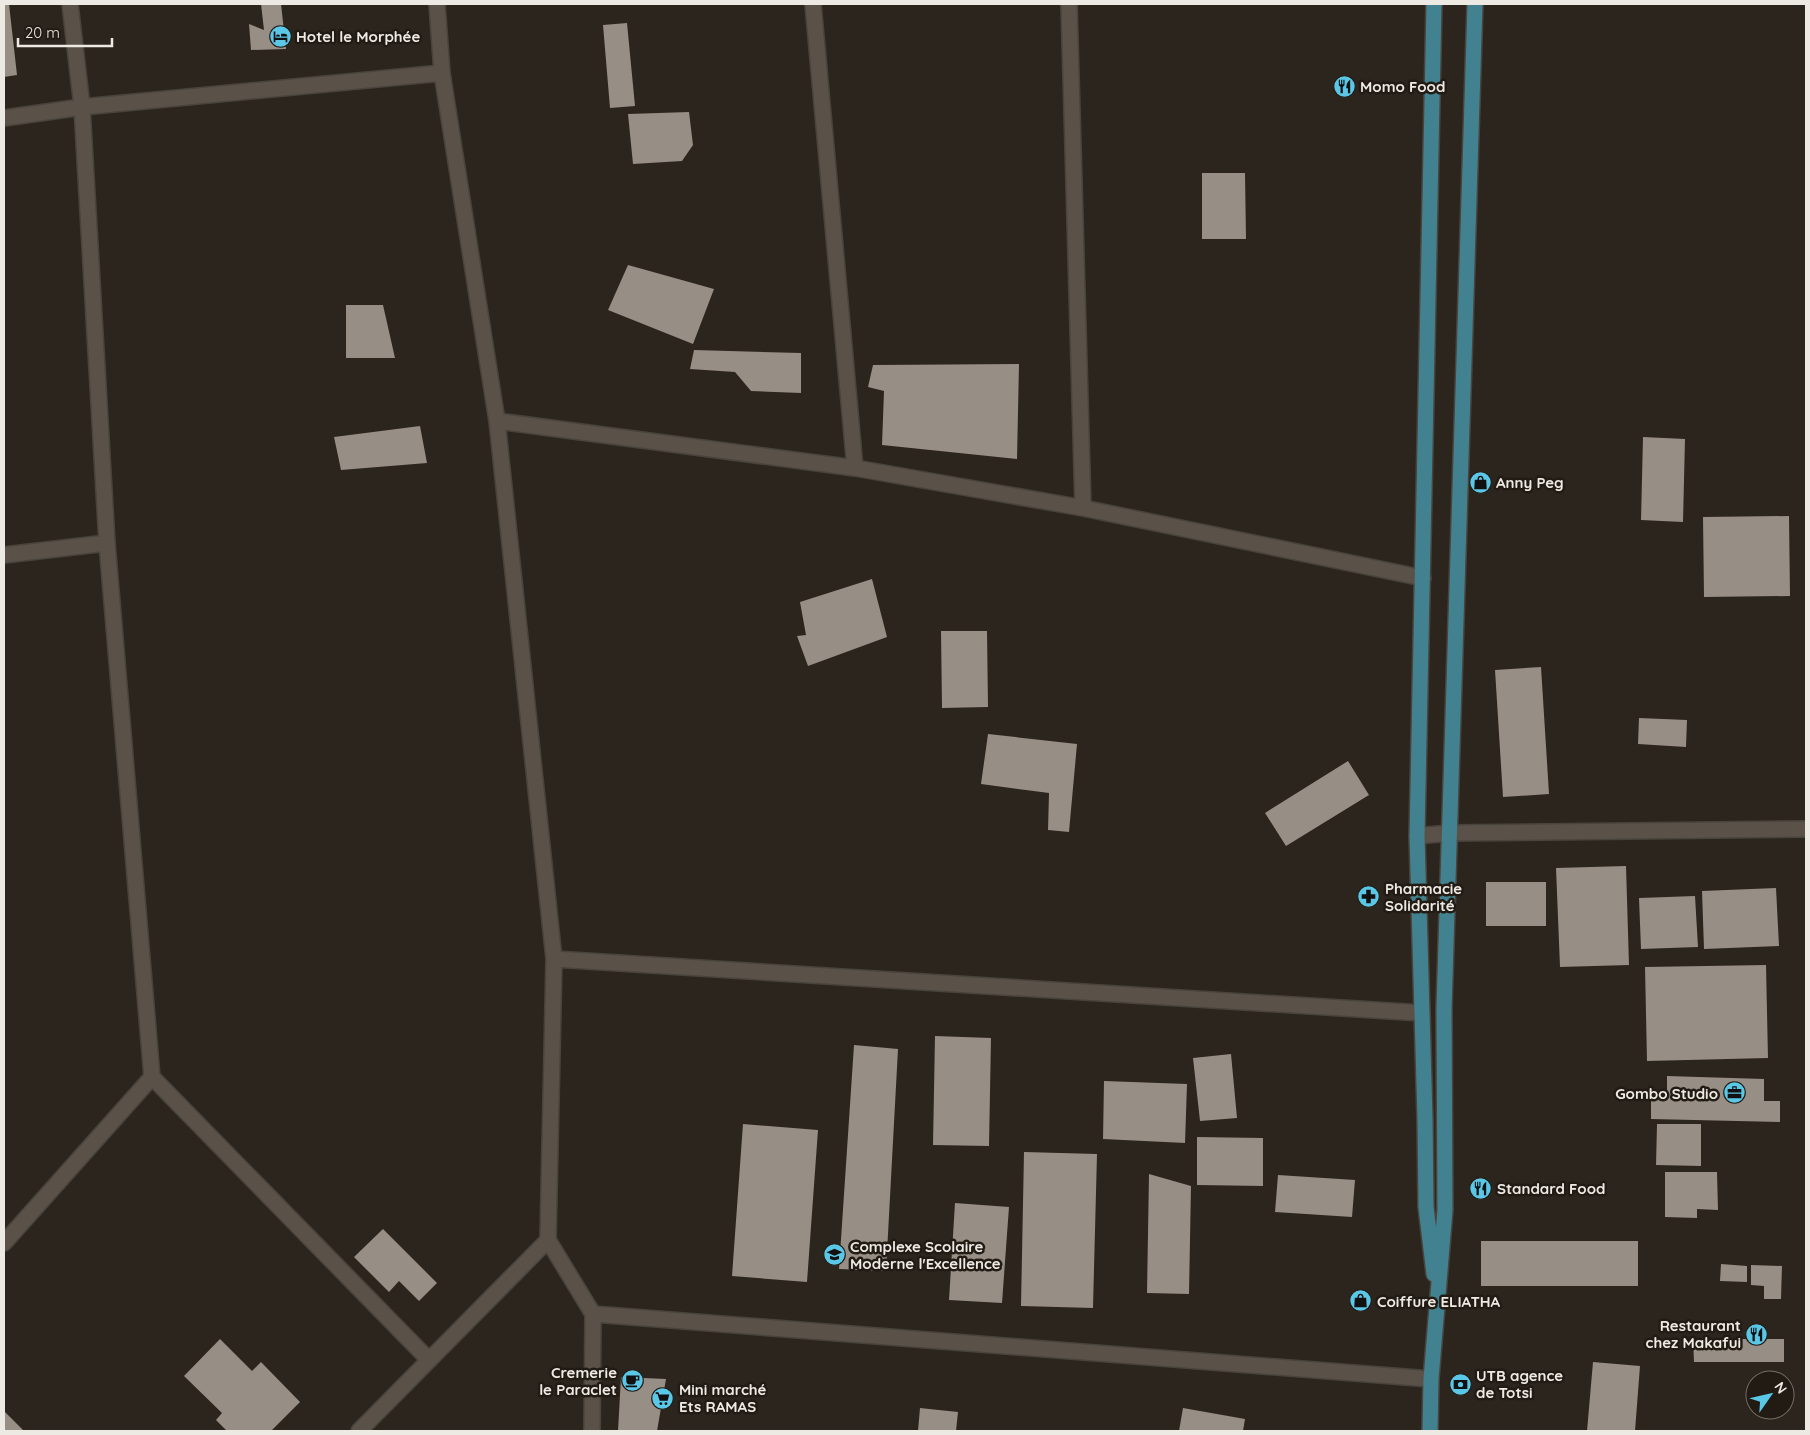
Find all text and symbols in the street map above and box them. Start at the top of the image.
scale bar [18,15,111,47]
text: 20 m [25,23,60,42]
hotel icon: Hotel le Morphée [268,24,292,48]
place label: Hotel le Morphée [296,27,420,46]
restaurant icon: Momo Food [1332,74,1356,98]
place label: Momo Food [1360,77,1445,96]
shop icon: Anny Peg [1468,470,1492,494]
place label: Anny Peg [1496,473,1564,492]
place label: Pharmacie Solidarité [1385,879,1462,915]
pharmacy icon: Pharmacie Solidarité [1357,885,1381,909]
office icon: Gombo Studio [1722,1081,1746,1105]
place label: Gombo Studio [1615,1084,1718,1103]
restaurant icon: Standard Food [1469,1176,1493,1200]
place label: Standard Food [1497,1179,1605,1198]
place label: Complexe Scolaire Moderne l'Excellence [850,1237,1001,1273]
school or university icon: Complexe Scolaire Moderne l'Excellence [822,1243,846,1267]
shop icon: Coiffure ELIATHA [1349,1289,1373,1313]
place label: Coiffure ELIATHA [1377,1292,1501,1311]
place label: Restaurant chez Makafui [1646,1316,1741,1352]
restaurant icon: Restaurant chez Makafui [1745,1322,1769,1346]
place label: Cremerie le Paraclet [539,1363,617,1399]
place label: UTB agence de Totsi [1476,1366,1563,1402]
cafe icon: Cremerie le Paraclet [621,1369,645,1393]
north arrow [1745,1370,1795,1420]
bank icon: UTB agence de Totsi [1448,1372,1472,1396]
text: N [1770,1378,1791,1397]
place label: Mini marché Ets RAMAS [679,1380,767,1416]
supermarket icon: Mini marché Ets RAMAS [651,1386,675,1410]

